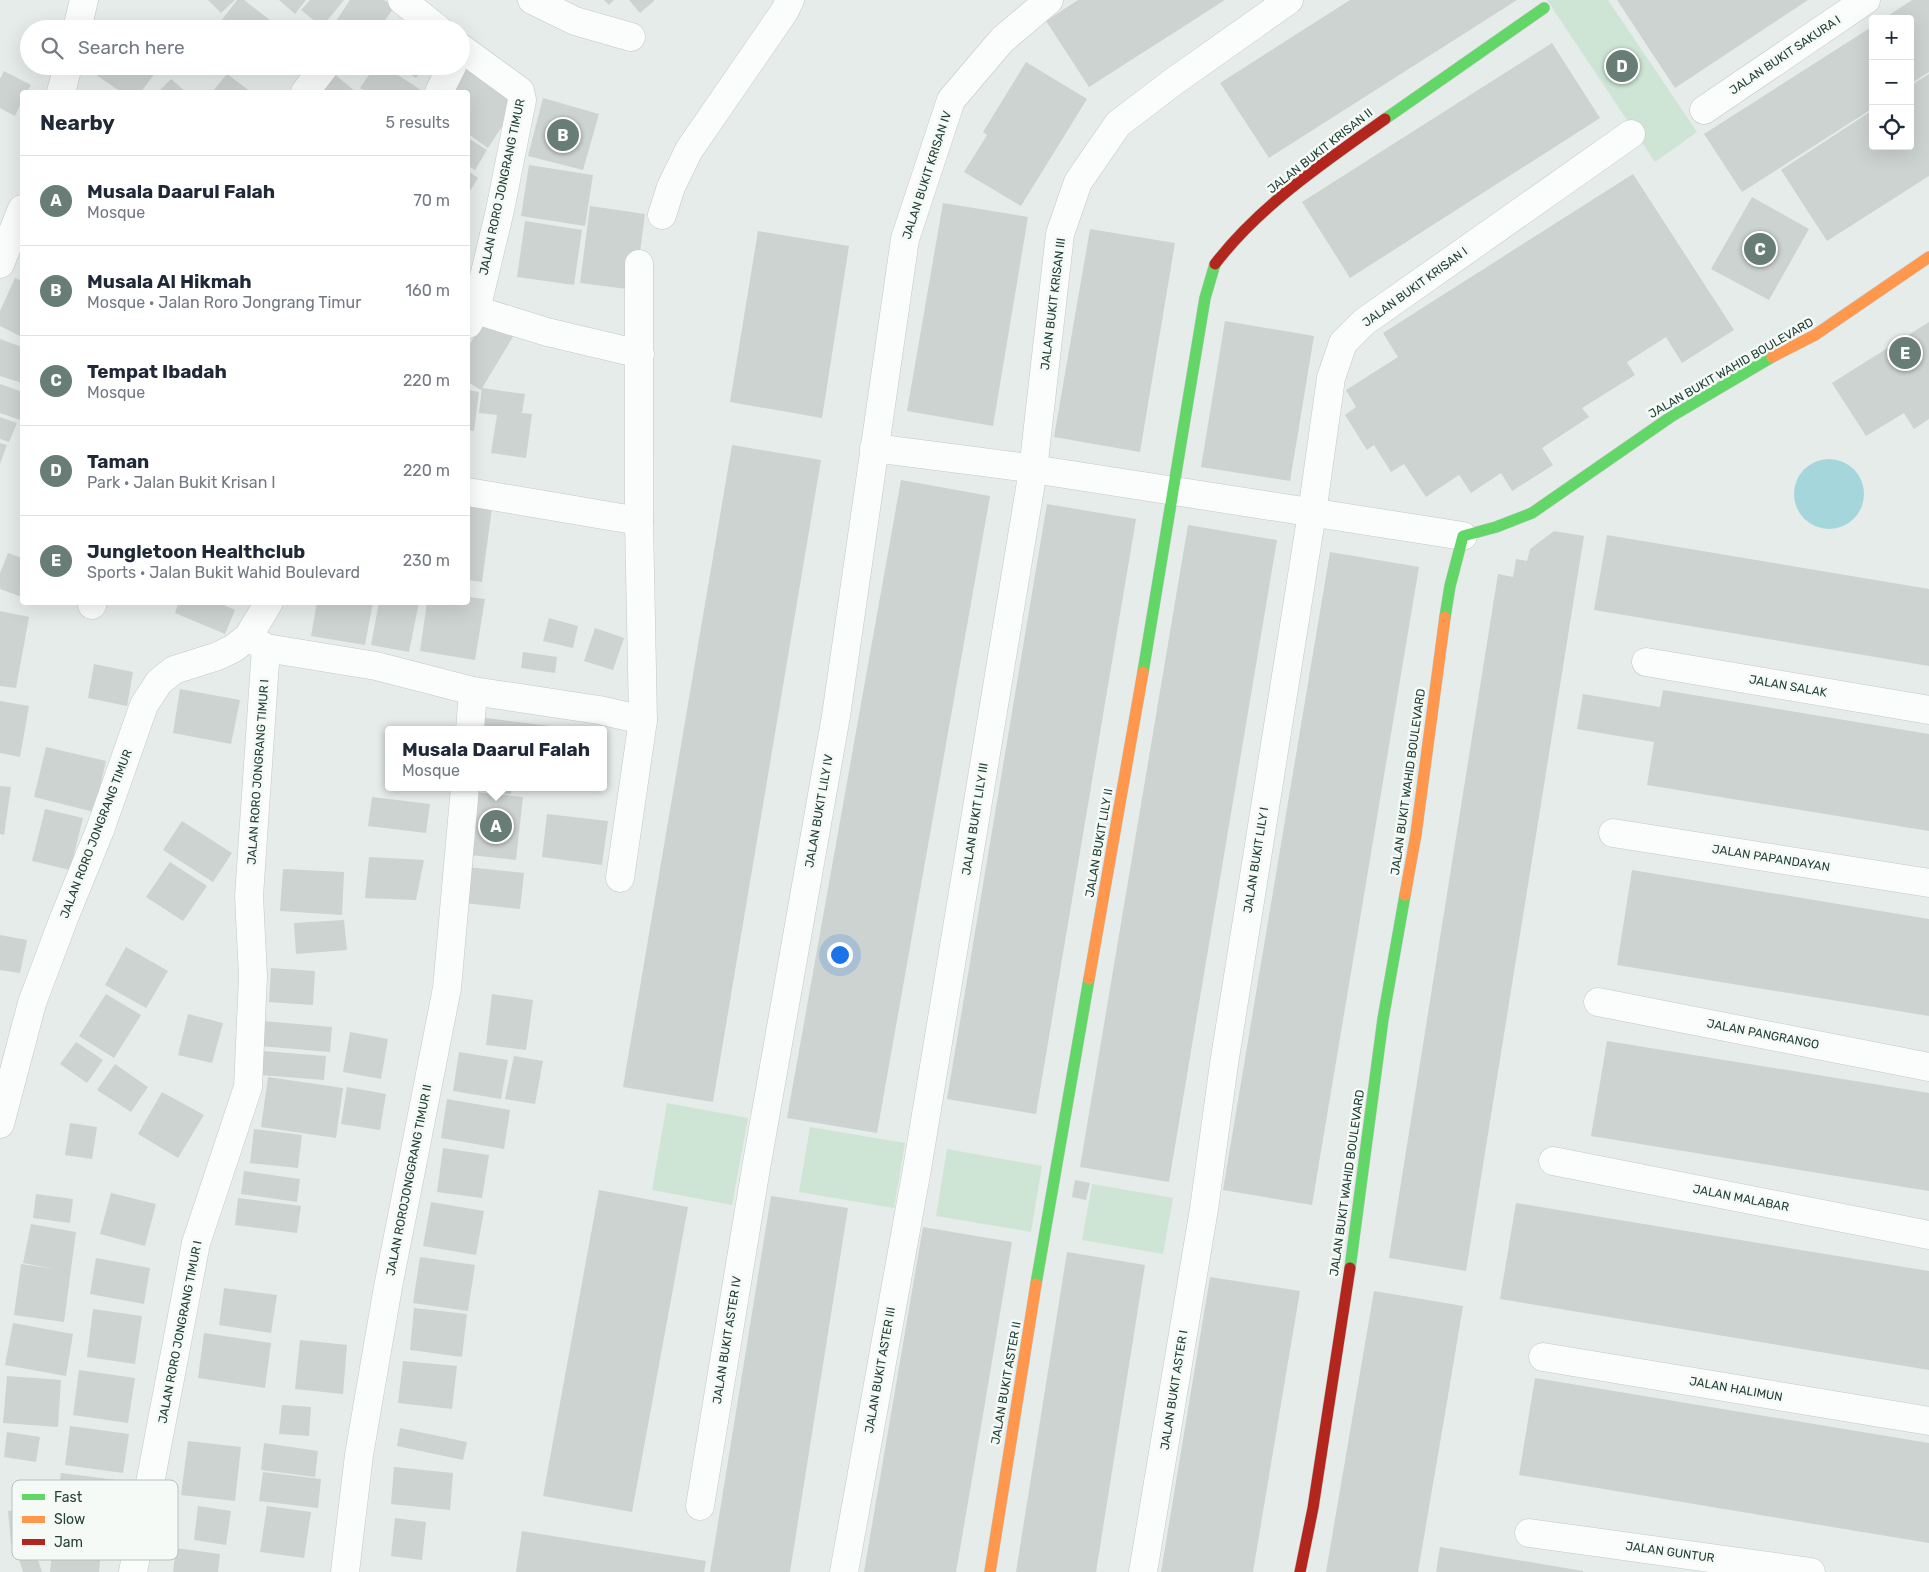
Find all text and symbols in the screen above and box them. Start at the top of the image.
street label: JALAN BUKIT SAKURA I [1727,13,1843,97]
map controls [1869,15,1914,150]
button: + [1869,15,1914,60]
search box [20,20,470,75]
icon: search [38,34,66,62]
text: Search here [78,36,185,59]
pin: D [1606,47,1638,85]
button: − [1869,60,1914,105]
street label: JALAN RORO JONGRANG TIMUR [476,97,528,276]
button: locate [1869,105,1914,150]
street label: JALAN BUKIT KRISAN II [1265,106,1375,196]
street label: JALAN BUKIT KRISAN IV [900,109,954,241]
text: Nearby [40,110,115,135]
text: 5 results [386,113,450,132]
pin: B [547,116,579,154]
text: Musala Daarul Falah [87,180,275,203]
text: A [50,191,62,210]
text: 70 m [413,191,450,210]
text: Mosque [87,203,145,222]
pin: C [1744,230,1776,268]
street label: JALAN BUKIT KRISAN III [1038,237,1068,371]
street label: JALAN BUKIT KRISAN I [1360,244,1470,330]
text: Musala Al Hikmah [87,270,252,293]
text: B [50,281,62,300]
text: 160 m [405,281,450,300]
text: Mosque · Jalan Roro Jongrang Timur [87,293,361,312]
street label: JALAN BUKIT WAHID BOULEVARD [1646,315,1816,421]
pin: E [1889,334,1921,372]
text: Tempat Ibadah [87,360,227,383]
text: C [50,371,62,390]
text: 220 m [403,371,450,390]
text: Mosque [87,383,145,402]
text: Taman [87,450,149,473]
text: D [50,461,62,480]
text: 220 m [403,461,450,480]
text: Park · Jalan Bukit Krisan I [87,473,276,492]
text: Jungletoon Healthclub [87,540,305,563]
text: E [51,551,61,570]
text: 230 m [403,551,450,570]
text: Sports · Jalan Bukit Wahid Boulevard [87,563,360,582]
street label: JALAN SALAK [1748,672,1829,700]
street label: JALAN RORO JONGRANG TIMUR I [245,679,271,865]
street label: JALAN BUKIT WAHID BOULEVARD [1388,688,1428,876]
popup [385,726,607,791]
text: Musala Daarul Falah [402,738,590,761]
street label: JALAN RORO JONGRANG TIMUR [57,747,135,920]
street label: JALAN BUKIT LILY IV [802,753,836,869]
text: Mosque [402,761,460,780]
street label: JALAN BUKIT LILY III [959,762,991,876]
street label: JALAN BUKIT LILY II [1083,787,1115,899]
street label: JALAN BUKIT LILY I [1241,806,1271,914]
pin: A [480,807,512,845]
street label: JALAN PAPANDAYAN [1711,842,1831,874]
your location [827,942,853,968]
street label: JALAN PANGRANGO [1706,1016,1820,1052]
street label: JALAN ROROJONGGRANG TIMUR II [384,1083,434,1277]
street label: JALAN BUKIT WAHID BOULEVARD [1327,1089,1367,1277]
street label: JALAN MALABAR [1692,1182,1790,1214]
street label: JALAN RORO JONGRANG TIMUR I [155,1239,205,1425]
street label: JALAN BUKIT ASTER IV [710,1275,744,1405]
street label: JALAN BUKIT ASTER III [862,1306,898,1434]
street label: JALAN BUKIT ASTER II [988,1320,1024,1446]
street label: JALAN BUKIT ASTER I [1158,1329,1190,1451]
street label: JALAN HALIMUN [1688,1374,1784,1404]
legend [12,1480,178,1560]
text: Fast [54,1489,83,1506]
text: Slow [54,1511,85,1528]
text: Jam [54,1534,83,1551]
street label: JALAN GUNTUR [1625,1539,1716,1565]

